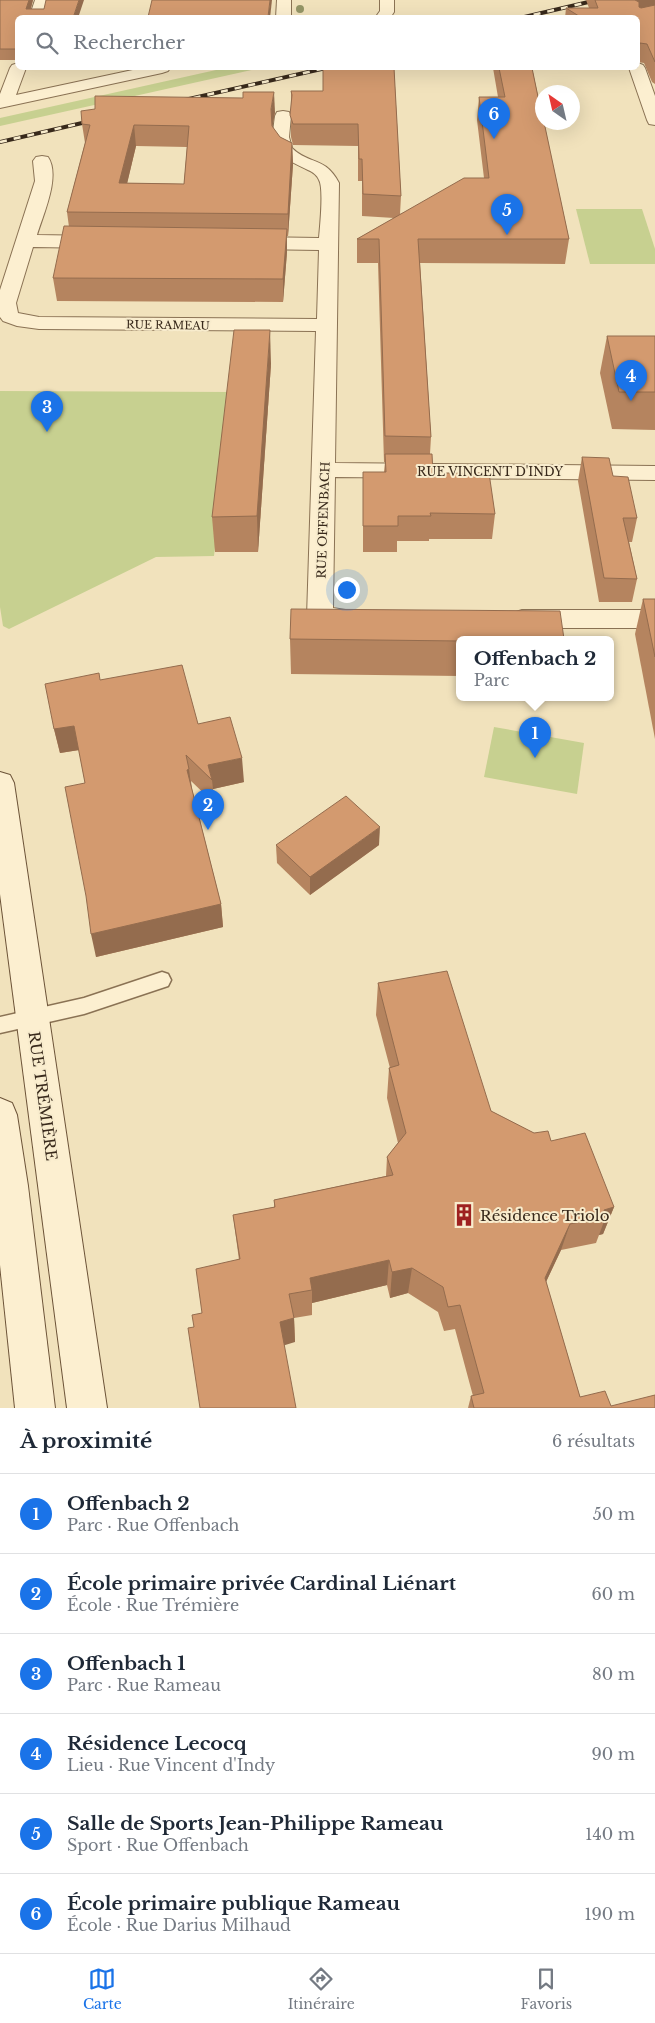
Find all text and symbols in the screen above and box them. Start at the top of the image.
search box [15,15,640,70]
icon: search [33,29,61,57]
text: Rechercher [73,31,185,54]
north arrow [535,85,580,130]
pin: 6 [478,98,510,139]
pin: 5 [491,194,523,235]
street label: RUE RAMEAU [126,317,210,333]
pin: 4 [615,360,647,401]
pin: 3 [31,391,63,432]
street label: RUE OFFENBACH [313,461,333,579]
street label: RUE VINCENT D'INDY [417,464,563,479]
your location [334,577,360,603]
popup [456,636,614,701]
text: Offenbach 2 [474,647,596,670]
text: Parc [474,670,509,690]
pin: 1 [519,717,551,758]
pin: 2 [192,789,224,830]
street label: RUE TRÉMIÈRE [25,1030,61,1162]
building icon: Résidence Triolo [451,1202,477,1228]
place label: Résidence Triolo [480,1206,610,1225]
text: À proximité [20,1428,152,1454]
text: 6 résultats [552,1431,635,1451]
text: Offenbach 2 [67,1492,190,1515]
text: 1 [33,1504,39,1524]
text: 50 m [593,1504,635,1524]
text: Parc · Rue Offenbach [67,1515,239,1535]
text: École primaire privée Cardinal Liénart [67,1572,456,1595]
text: 2 [31,1584,41,1604]
text: 60 m [592,1584,635,1604]
text: École · Rue Trémière [67,1595,239,1615]
text: Offenbach 1 [67,1652,186,1675]
text: 3 [31,1664,41,1684]
text: 80 m [592,1664,635,1684]
text: Parc · Rue Rameau [67,1675,221,1695]
text: Résidence Lecocq [67,1732,246,1755]
text: 4 [31,1744,41,1764]
text: 90 m [592,1744,635,1764]
text: Lieu · Rue Vincent d'Indy [67,1755,275,1775]
text: Salle de Sports Jean-Philippe Rameau [67,1812,443,1835]
text: 5 [31,1824,41,1844]
text: 140 m [585,1824,635,1844]
text: Sport · Rue Offenbach [67,1835,249,1855]
text: École primaire publique Rameau [67,1892,400,1915]
text: 6 [31,1904,41,1924]
text: 190 m [584,1904,635,1924]
text: École · Rue Darius Milhaud [67,1915,291,1935]
tab: Carte [83,1965,122,2013]
tab: Itinéraire [288,1965,355,2013]
tab: Favoris [521,1965,572,2013]

